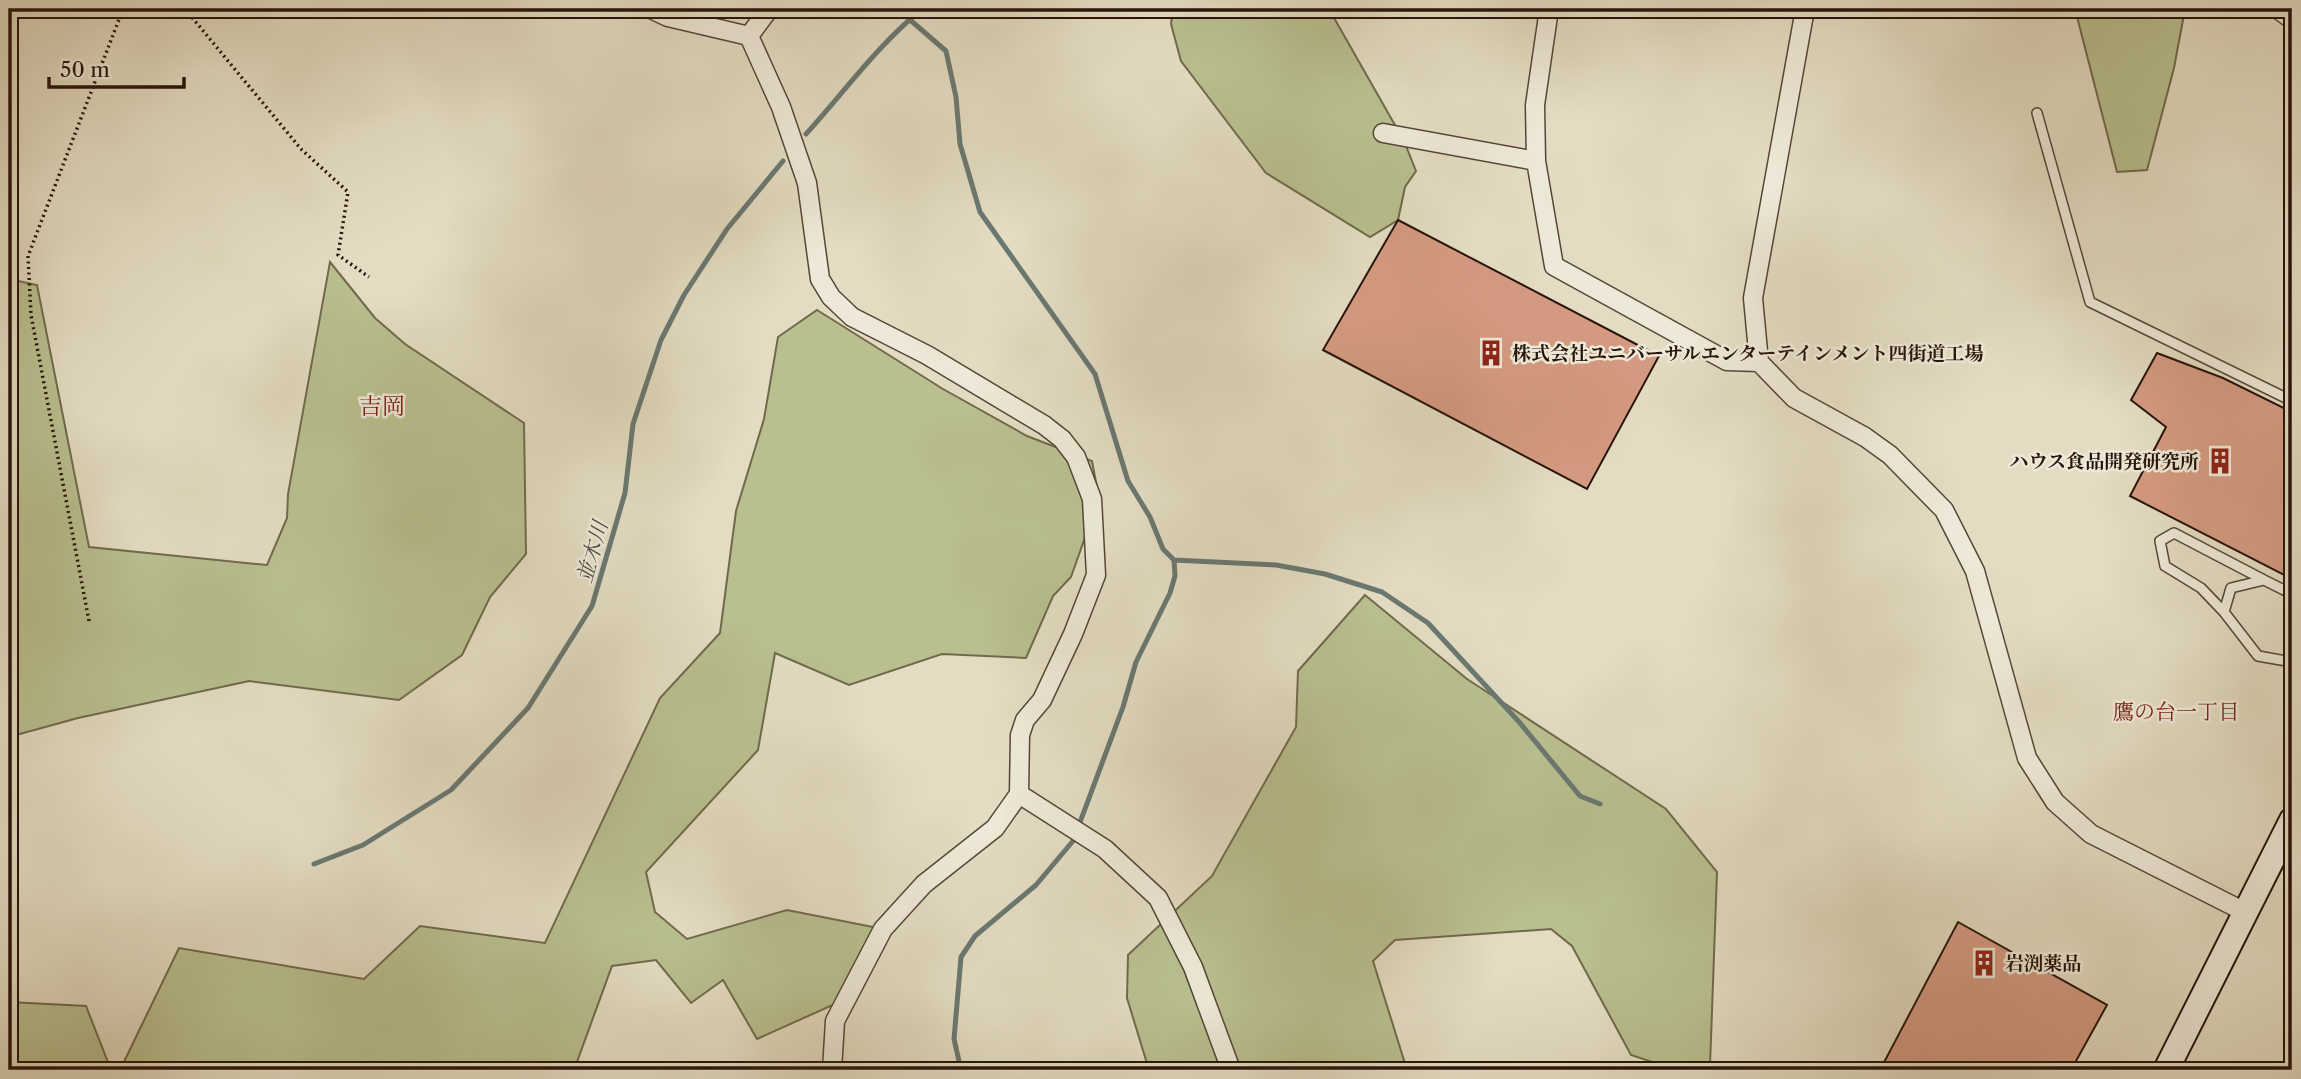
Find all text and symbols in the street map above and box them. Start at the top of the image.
scale bar [49,46,184,90]
text: 50 m [60,57,110,82]
building icon: 株式会社ユニバーサルエンターテインメント四街道工場 [1476,338,1506,368]
place label: 株式会社ユニバーサルエンターテインメント四街道工場 [1512,342,1983,365]
district label: 吉岡 [359,392,405,420]
building icon: ハウス食品開発研究所 [2205,446,2235,476]
place label: ハウス食品開発研究所 [2010,450,2199,473]
water label: 並木川 [571,516,613,586]
district label: 鷹の台一丁目 [2113,699,2239,724]
building icon: 岩渕薬品 [1969,948,1999,978]
place label: 岩渕薬品 [2005,952,2081,975]

